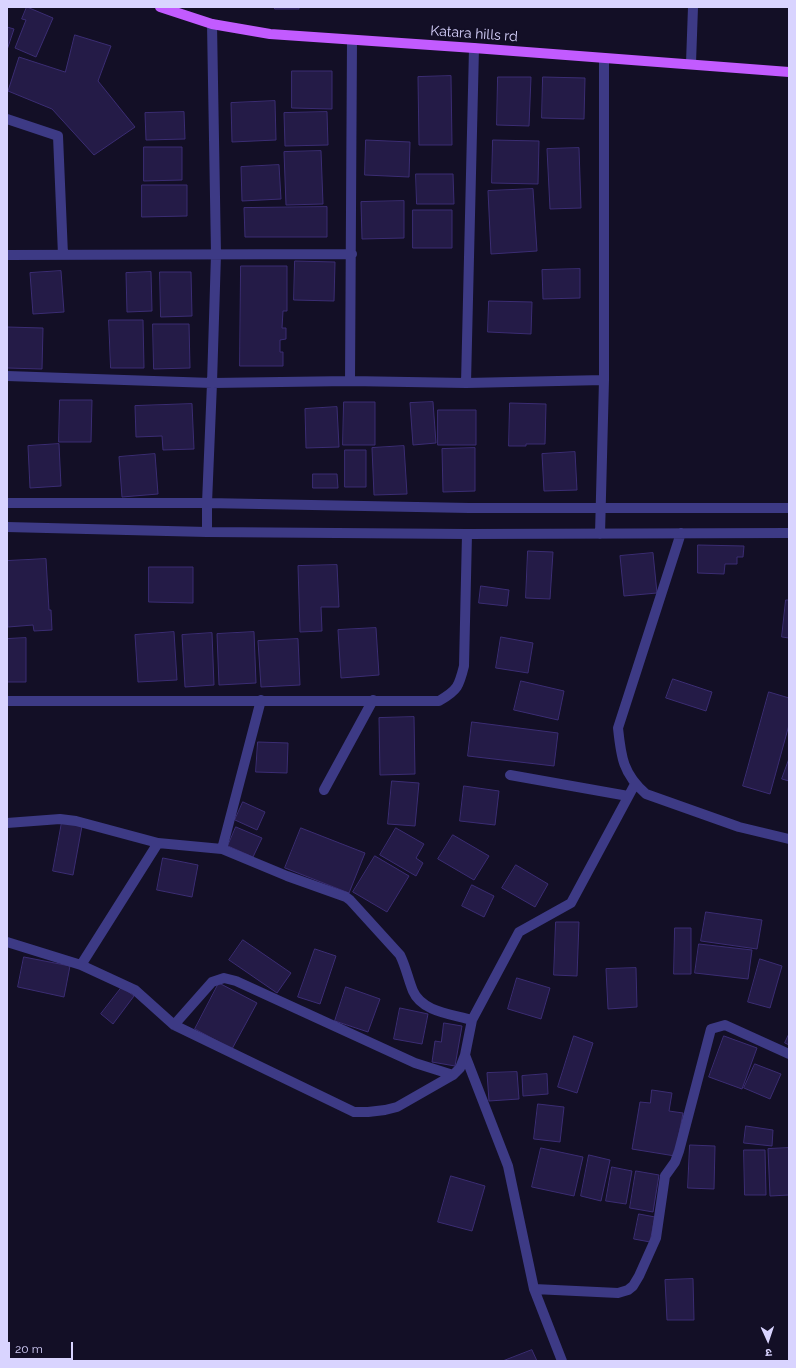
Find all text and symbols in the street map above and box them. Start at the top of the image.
street label: Katara hills rd [430,23,518,45]
north arrow [748,1320,788,1360]
scale bar [10,1334,75,1360]
text: 20 m [15,1342,43,1356]
text: उ [765,1346,772,1359]

